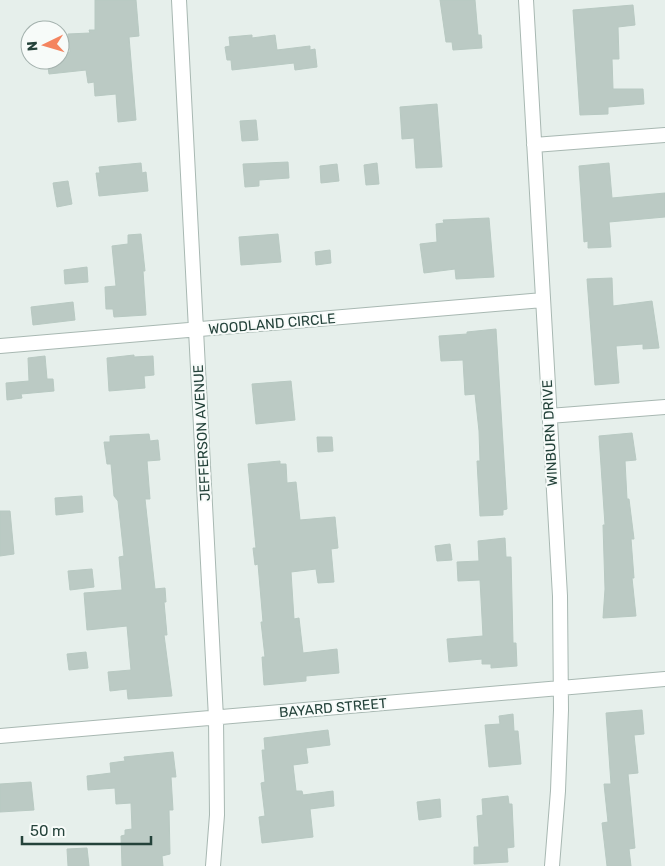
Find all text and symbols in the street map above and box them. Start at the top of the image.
north arrow [20,20,70,70]
text: N [24,40,41,52]
street label: WOODLAND CIRCLE [208,310,336,338]
street label: JEFFERSON AVENUE [190,364,214,502]
street label: WINBURN DRIVE [539,379,561,487]
street label: BAYARD STREET [278,695,388,721]
scale bar [22,814,151,846]
text: 50 m [30,822,65,840]

